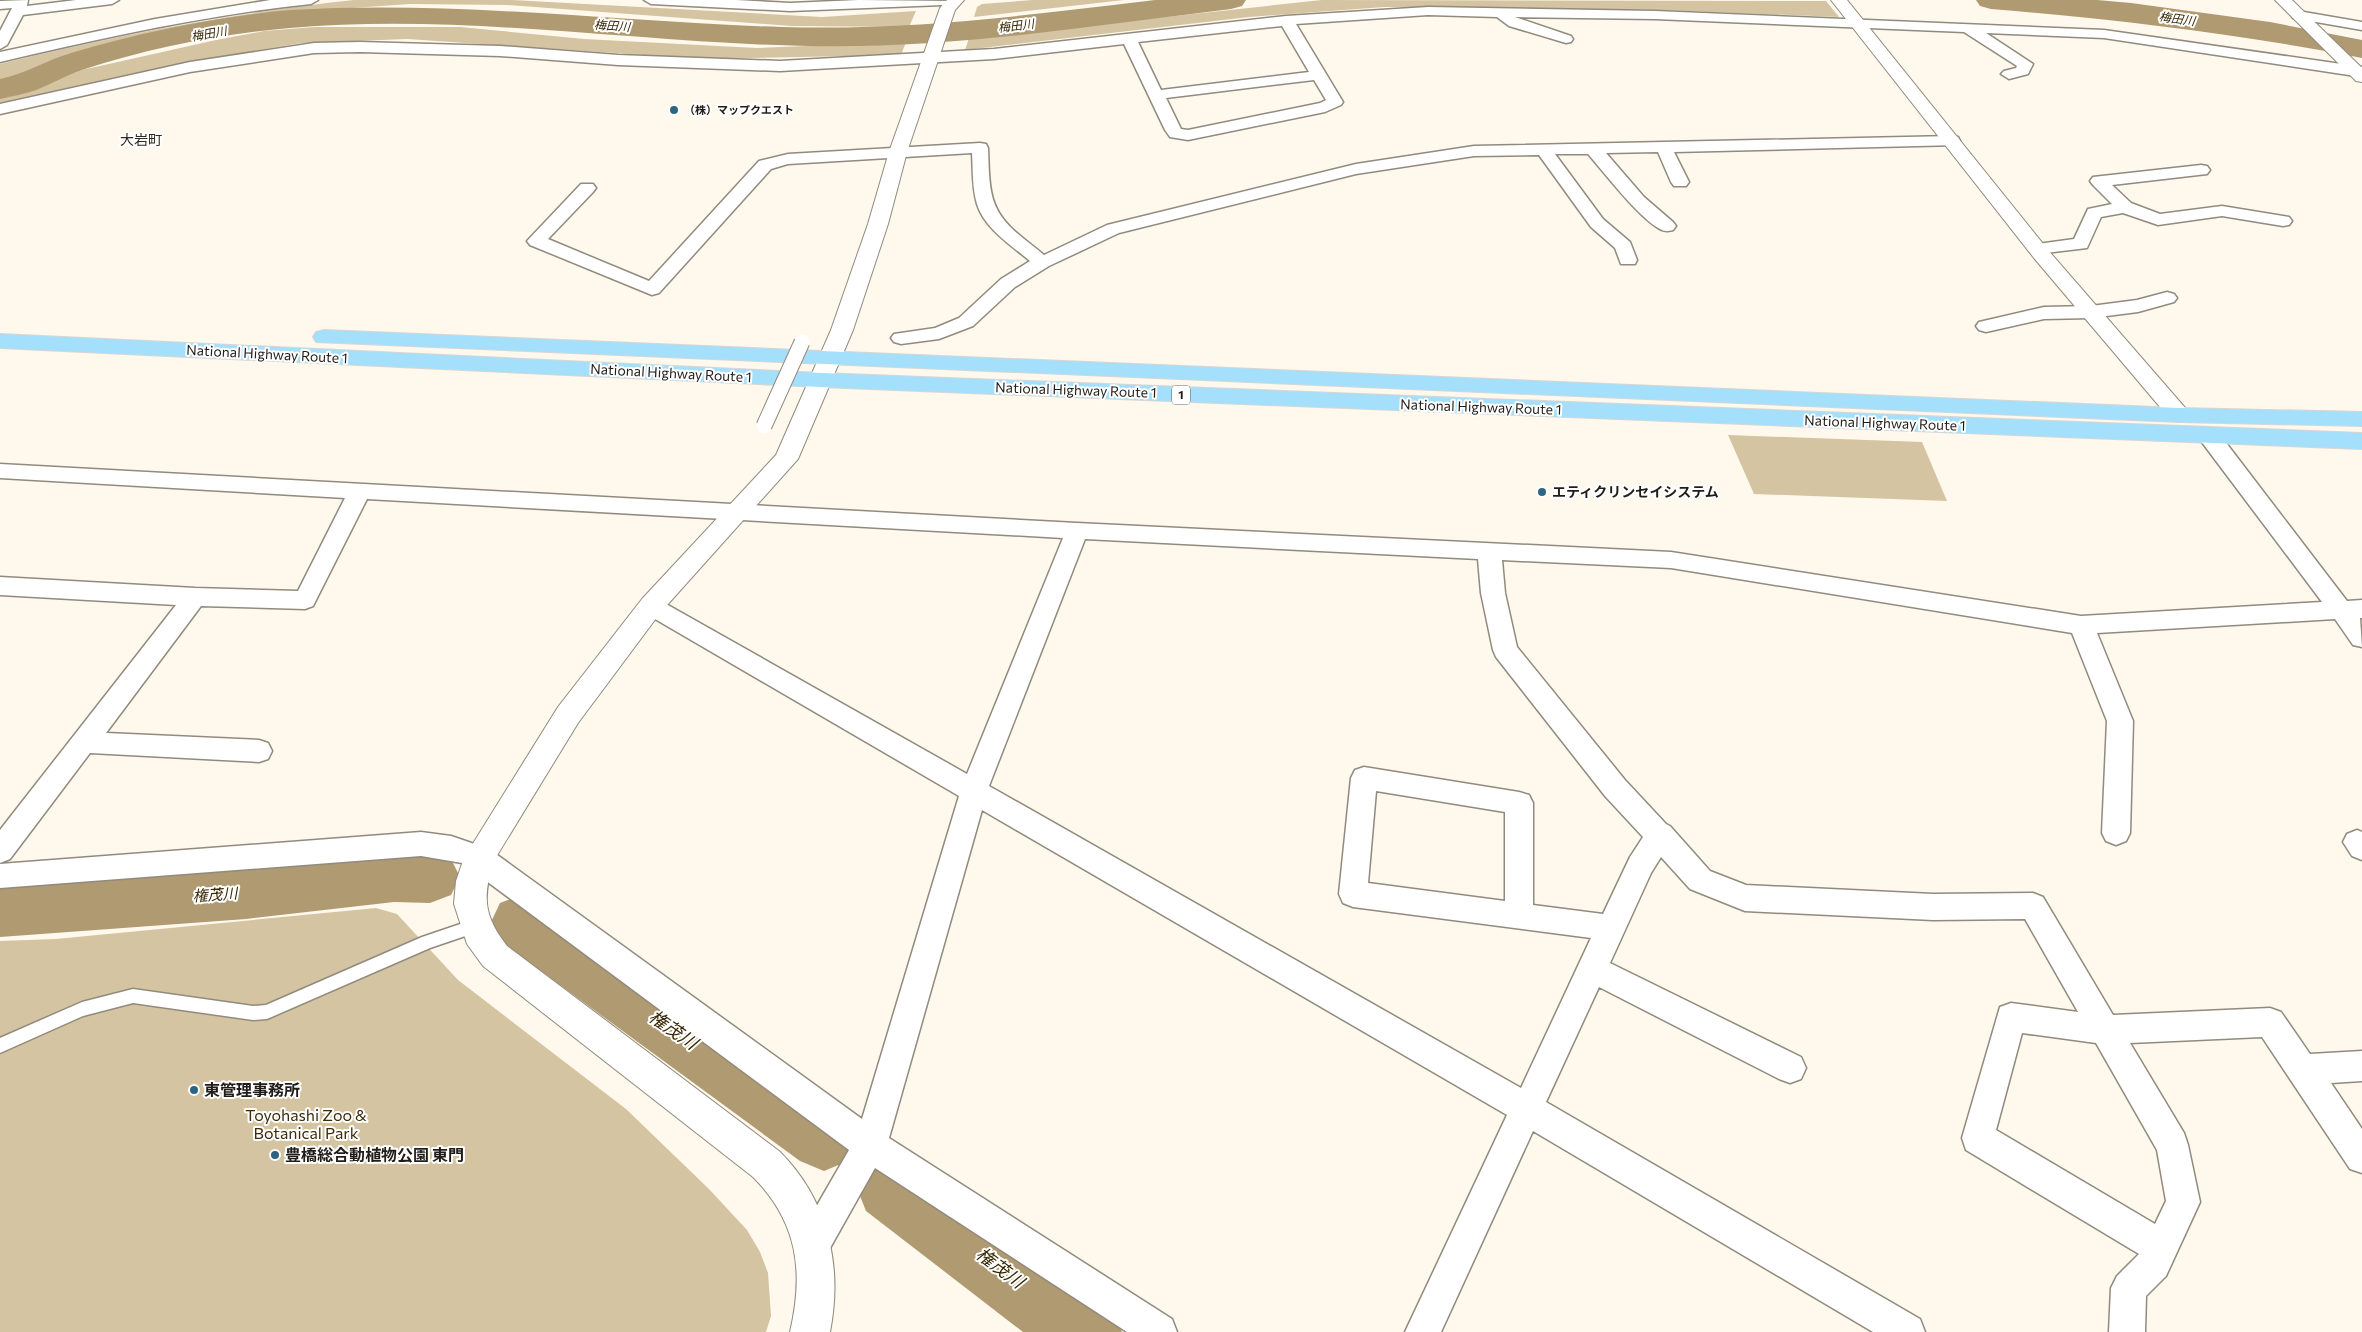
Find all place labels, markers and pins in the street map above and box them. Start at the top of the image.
place label: （株）マップクエスト [684,103,794,116]
marker: （株）マップクエスト [668,104,680,116]
place label: エティクリンセイシステム [1552,483,1719,500]
marker: エティクリンセイシステム [1536,486,1548,498]
place label: 東管理事務所 [204,1080,300,1099]
marker: 東管理事務所 [188,1084,200,1096]
place label: 豊橋総合動植物公園 東門 [285,1145,464,1164]
marker: 豊橋総合動植物公園 東門 [269,1149,281,1161]

